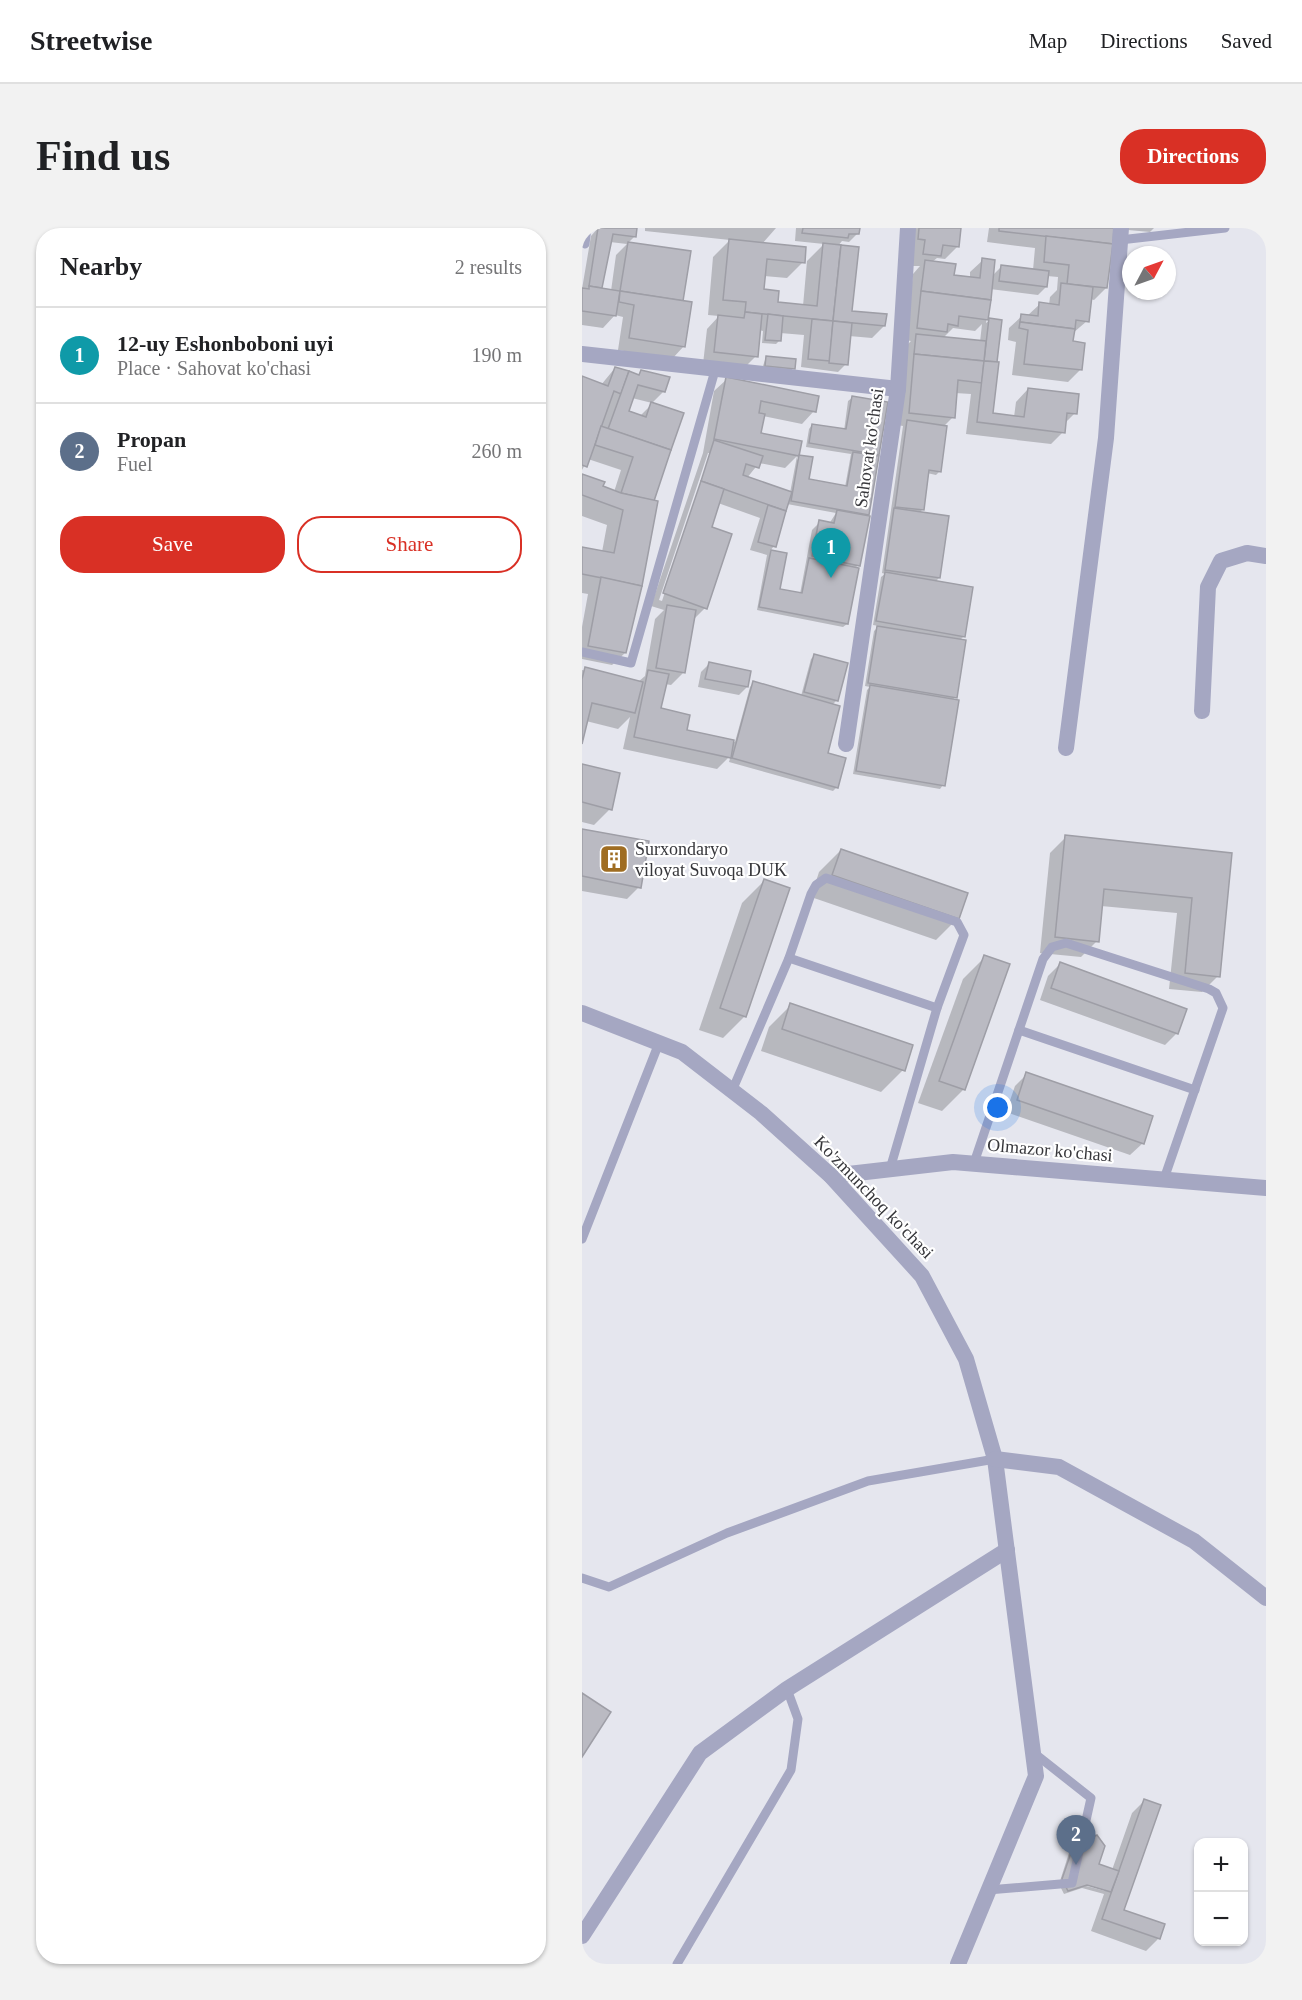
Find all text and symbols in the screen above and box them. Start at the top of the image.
text: Streetwise [30,25,152,56]
text: Map [1029,29,1067,53]
text: Directions [1100,29,1188,53]
text: Saved [1221,29,1272,53]
button: Directions [1120,129,1266,184]
text: Find us [36,133,170,179]
north arrow [1122,246,1176,300]
text: Nearby [60,252,142,281]
text: 2 results [455,256,522,278]
text: 12-uy Eshonboboni uyi [117,331,333,356]
text: 1 [75,344,85,366]
text: 190 m [471,344,522,366]
text: Place · Sahovat ko'chasi [117,357,311,379]
street label: Sahovat ko'chasi [851,387,887,509]
text: Propan [117,427,186,452]
text: 2 [75,440,85,462]
text: 260 m [471,440,522,462]
text: Fuel [117,453,153,475]
button: Save [60,516,285,573]
button: Share [297,516,522,573]
pin: 1 [812,528,850,578]
place label: Surxondaryo viloyat Suvoqa DUK [635,839,787,880]
building icon: Surxondaryo viloyat Suvoqa DUK [598,843,630,875]
your location [983,1093,1012,1122]
street label: Ko'zmunchoq ko'chasi [810,1131,938,1263]
street label: Olmazor ko'chasi [987,1135,1113,1165]
pin: 2 [1056,1816,1096,1865]
map controls [1194,1838,1248,1946]
button: + [1194,1838,1248,1892]
button: − [1194,1892,1248,1946]

